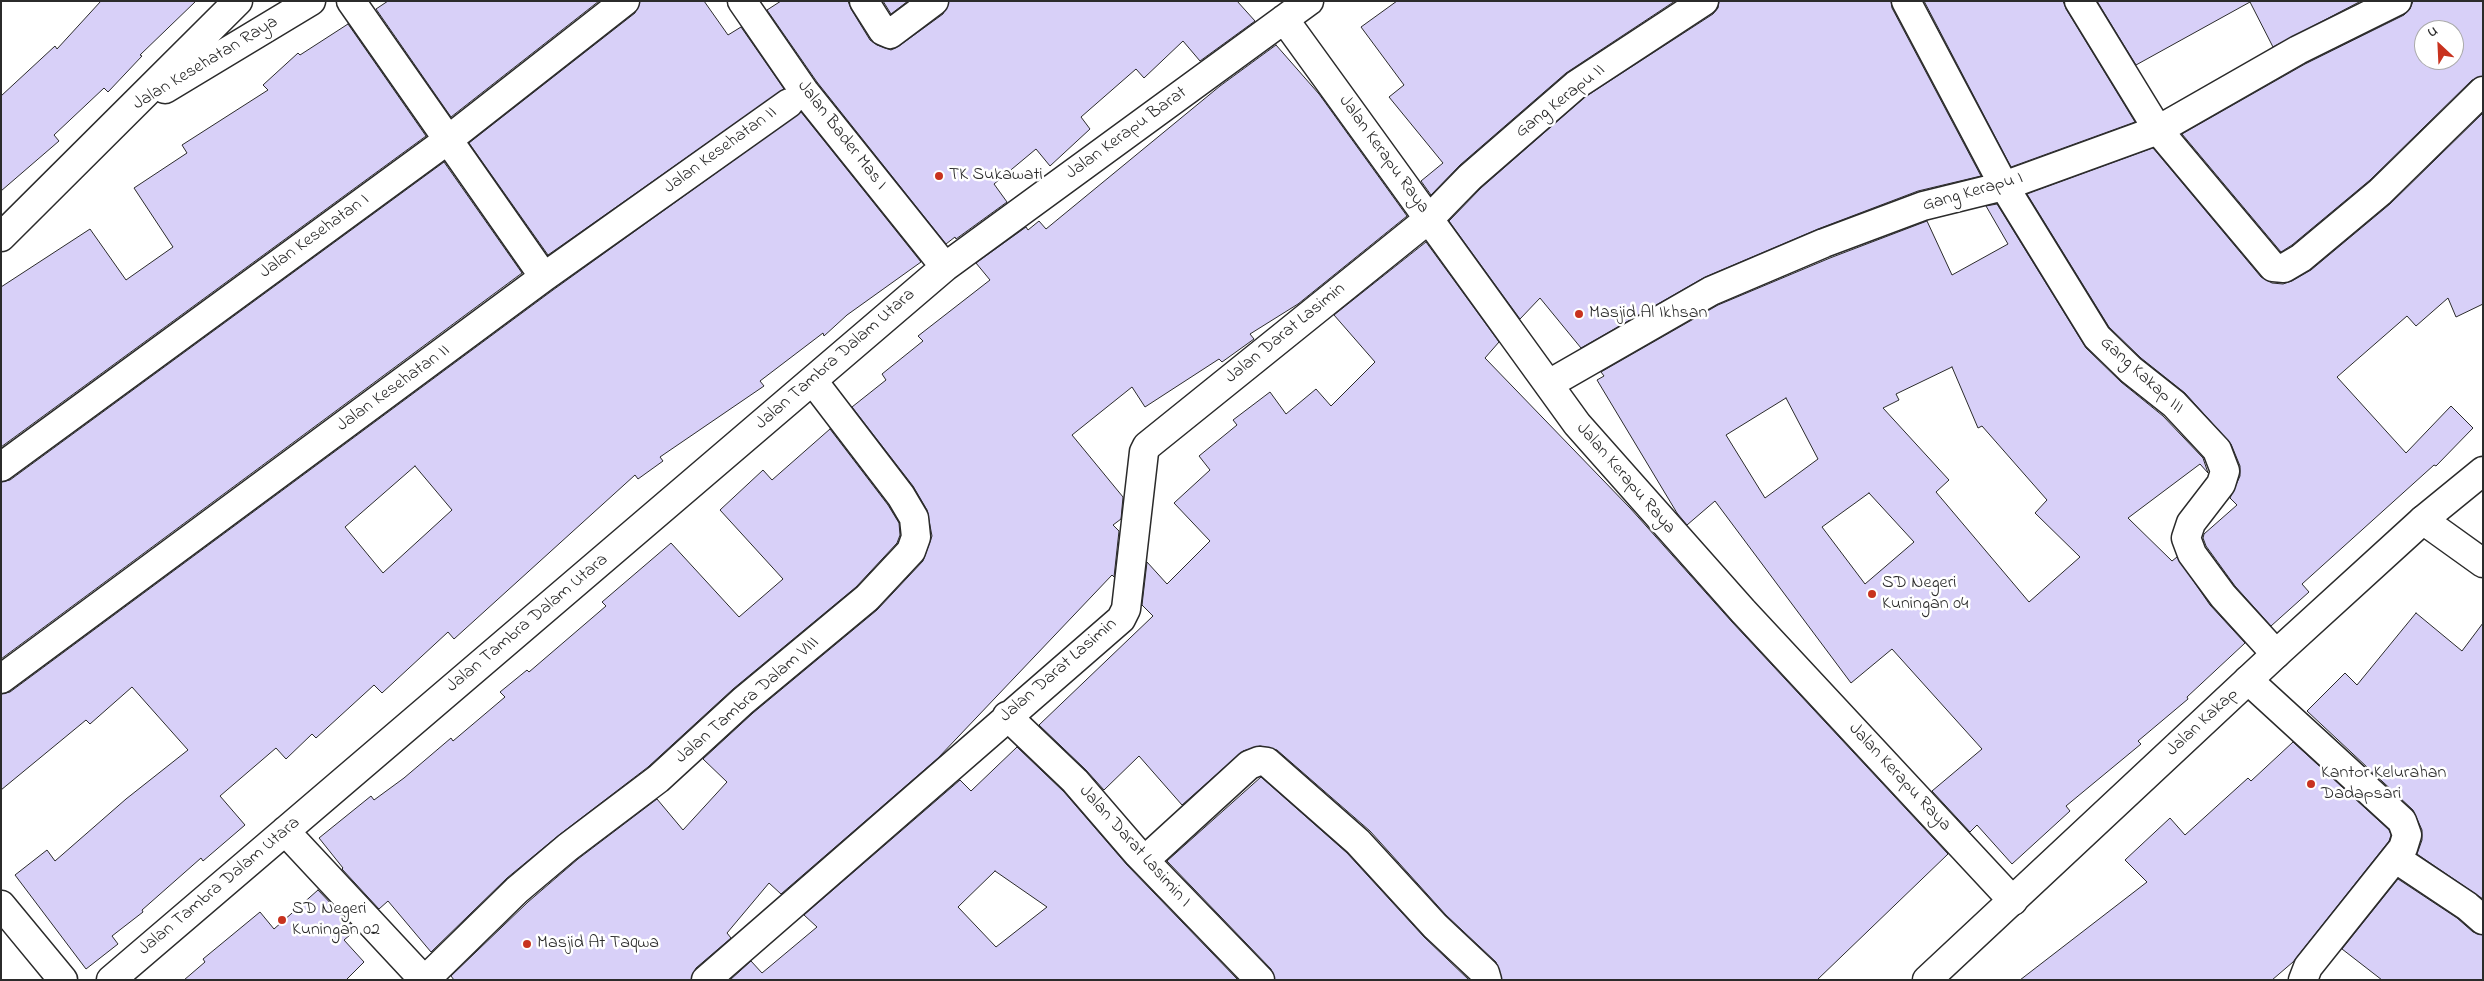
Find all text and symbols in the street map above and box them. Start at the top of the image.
street label: Jalan Kesehatan Raya [130,12,282,116]
north arrow [2414,20,2464,70]
text: U [2424,20,2441,43]
street label: Gang Kerapu II [1512,60,1610,144]
street label: Jalan Bader Mas I [791,77,891,195]
street label: Jalan Kerapu Barat [1062,83,1192,185]
street label: Jalan Kerapu Raya [1333,92,1433,218]
street label: Jalan Kesehatan II [660,103,782,199]
place label: TK Sukawati [949,165,1043,187]
street label: Gang Kerapu I [1920,168,2026,218]
marker: TK Sukawati [933,170,945,182]
street label: Jalan Kesehatan I [256,190,374,284]
street label: Jalan Darat Lasimin [1222,279,1350,389]
street label: Jalan Tambra Dalam Utara [752,285,920,435]
place label: Masjid Al Ikhsan [1589,303,1707,325]
marker: Masjid Al Ikhsan [1573,308,1585,320]
street label: Gang Kakap III [2095,333,2187,419]
street label: Jalan Kesehatan II [333,341,455,437]
street label: Jalan Kerapu Raya [1571,419,1679,539]
street label: Jalan Tambra Dalam Utara [443,550,613,698]
place label: SD Negeri Kuningan 04 [1882,573,1968,616]
marker: SD Negeri Kuningan 04 [1866,588,1878,600]
street label: Jalan Darat Lasimin [996,614,1122,728]
street label: Jalan Tambra Dalam VIII [672,633,824,769]
street label: Jalan Kakap [2163,684,2243,762]
street label: Jalan Kerapu Raya [1843,719,1955,837]
place label: Kantor Kelurahan Dadapsari [2321,763,2446,806]
marker: Kantor Kelurahan Dadapsari [2305,778,2317,790]
street label: Jalan Darat Lasimin I [1073,781,1195,913]
street label: Jalan Tambra Dalam Utara [135,813,305,961]
place label: SD Negeri Kuningan 02 [292,899,380,942]
marker: SD Negeri Kuningan 02 [276,914,288,926]
place label: Masjid At Taqwa [537,933,659,955]
marker: Masjid At Taqwa [521,938,533,950]

